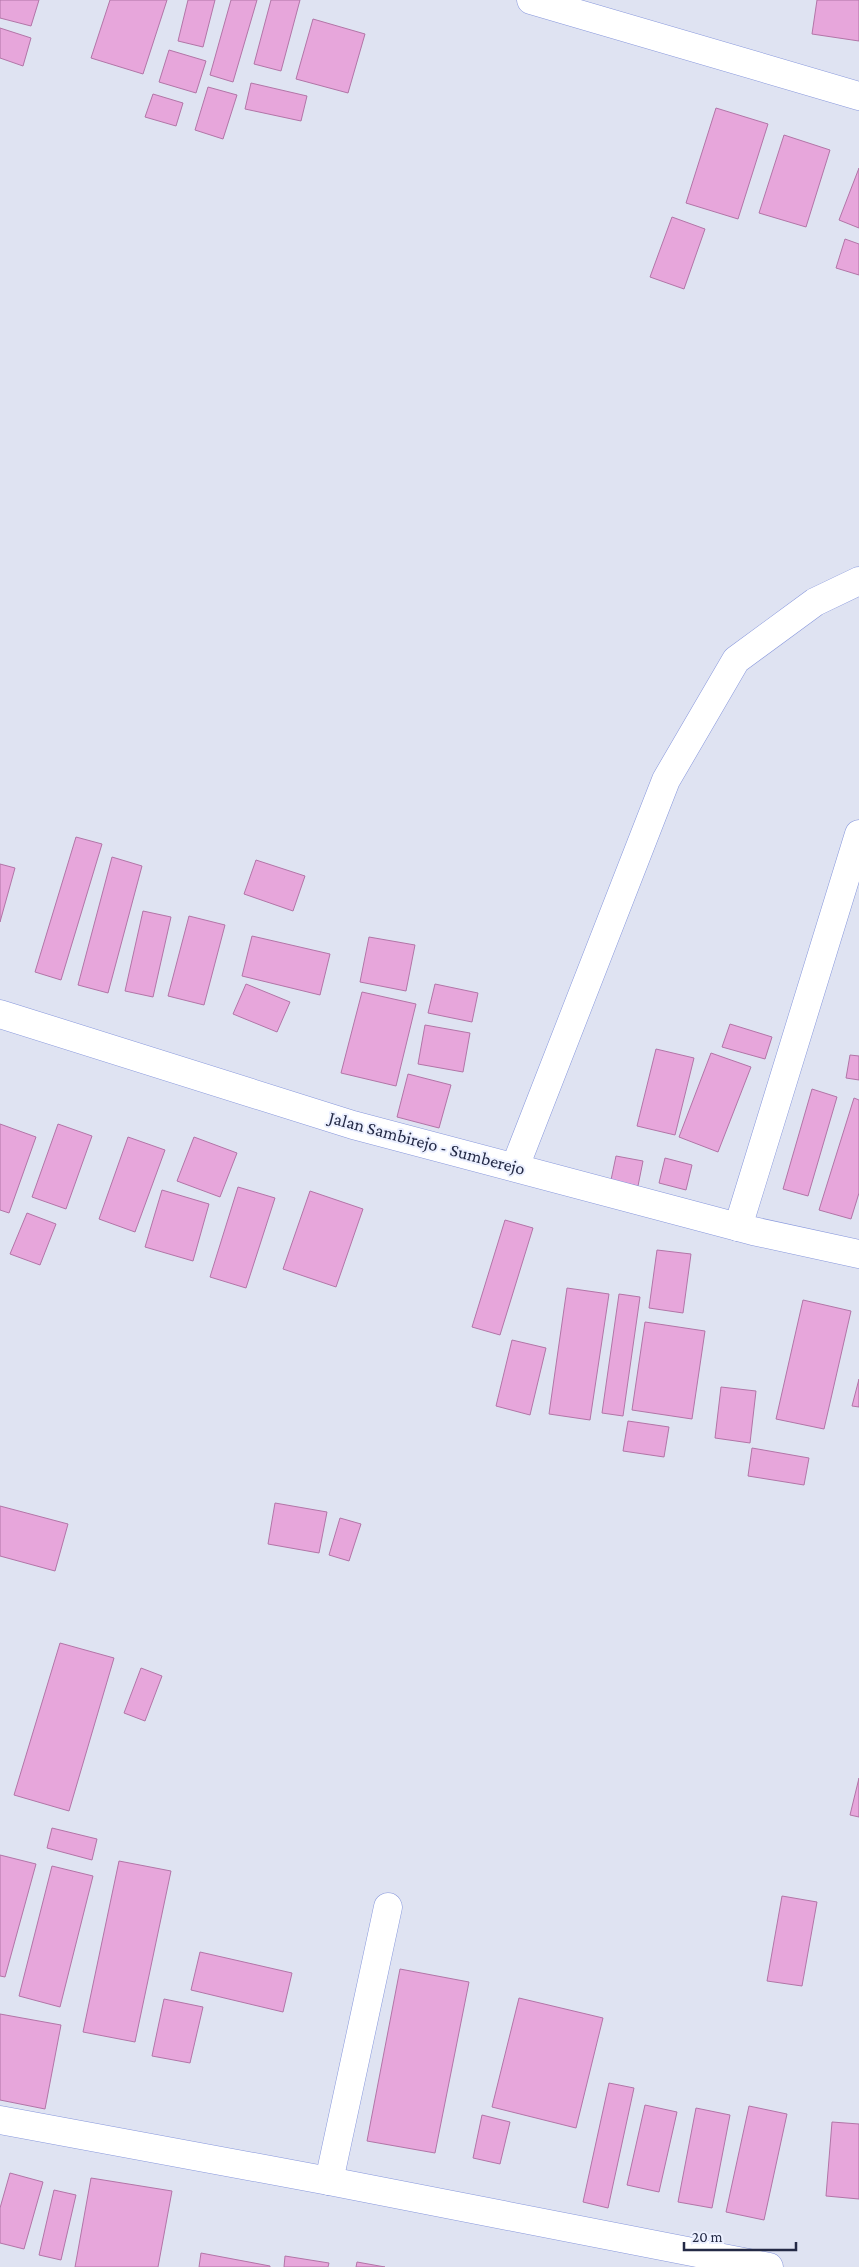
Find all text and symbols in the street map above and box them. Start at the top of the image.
street label: Jalan Sambirejo - Sumberejo [324,1107,527,1180]
scale bar [684,2220,796,2252]
text: 20 m [692,2229,723,2245]

